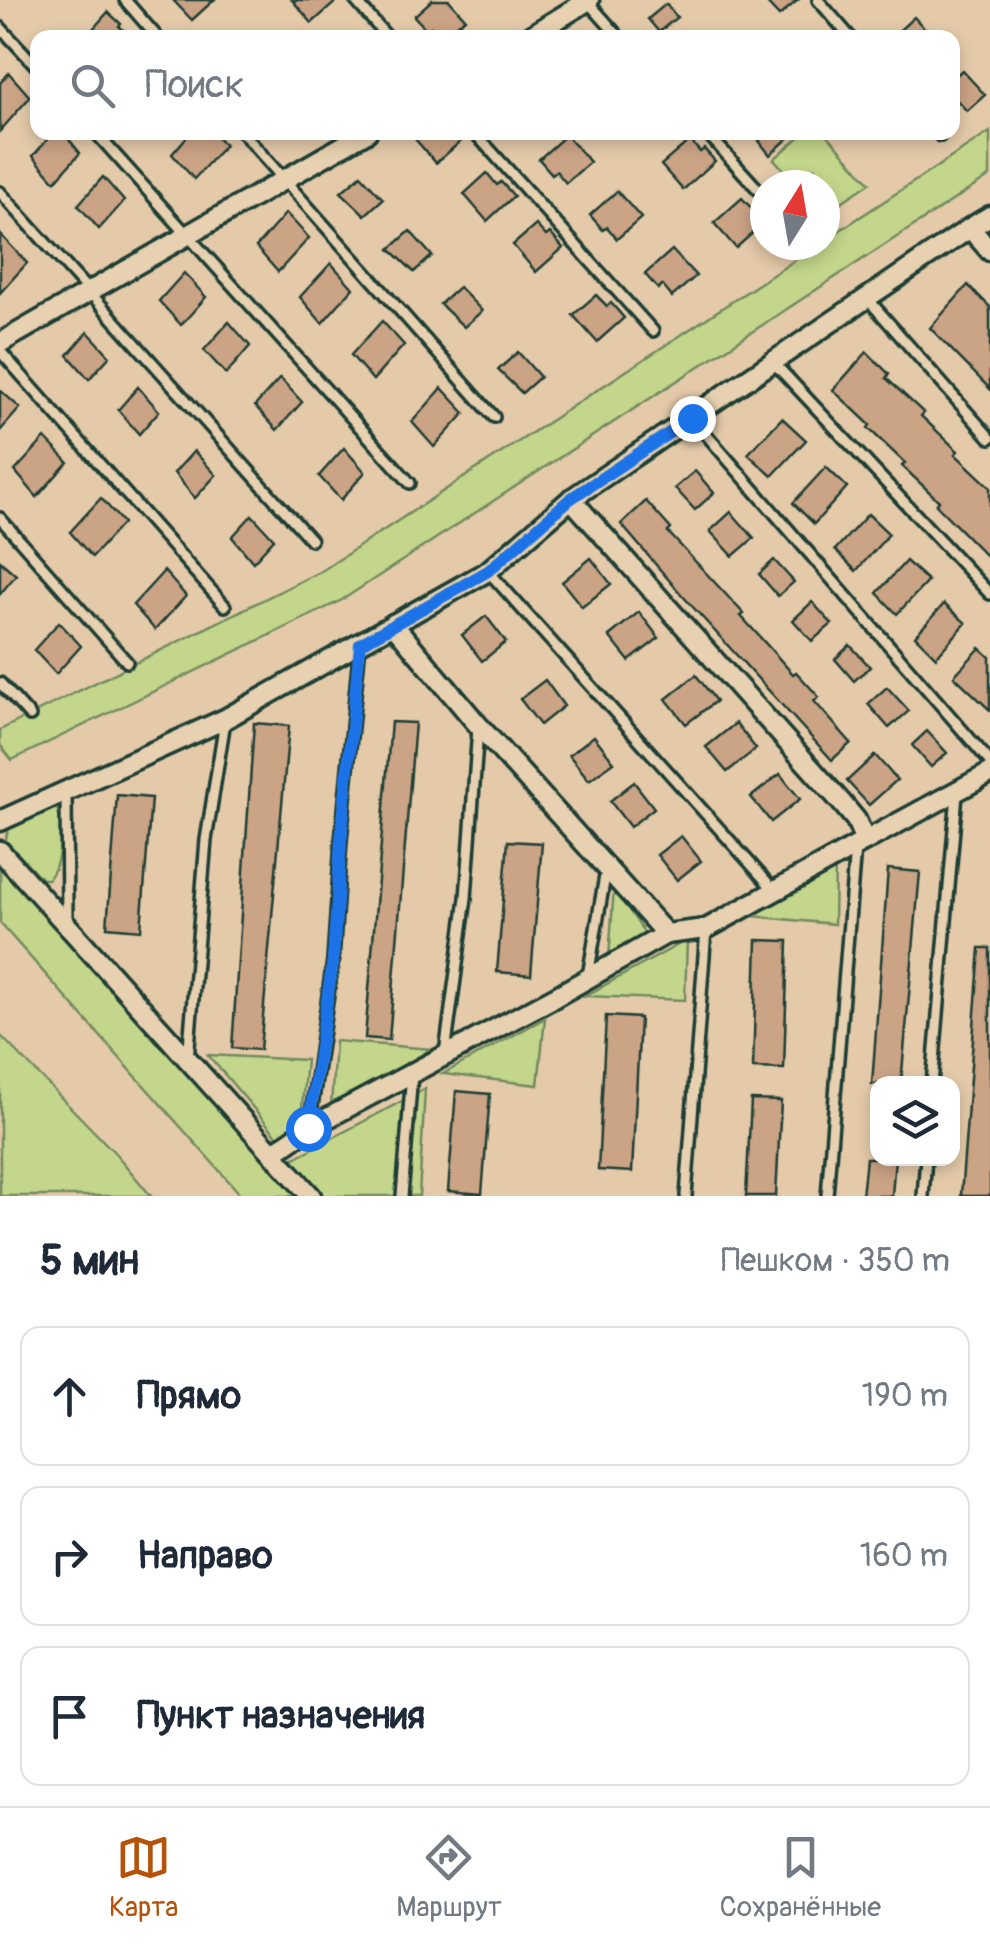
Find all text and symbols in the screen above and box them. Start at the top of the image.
search box [30,30,960,140]
icon: search [65,58,120,113]
text: Поиск [145,61,244,109]
north arrow [750,170,840,260]
route end [670,396,716,442]
map controls [870,1076,960,1166]
button: layers [870,1076,960,1166]
route start [286,1106,332,1152]
text: 5 мин [40,1235,139,1287]
text: Пешком · 350 m [721,1241,950,1281]
icon: ahead [42,1369,97,1424]
text: Прямо [137,1372,241,1420]
text: 190 m [862,1376,948,1416]
icon: right [42,1529,97,1584]
text: Направо [137,1532,273,1580]
text: 160 m [860,1536,948,1576]
icon: arrive [42,1689,97,1744]
text: Пункт назначения [137,1692,425,1740]
tab: Карта [109,1830,178,1925]
tab: Маршрут [396,1830,502,1925]
tab: Сохранённые [720,1830,881,1925]

